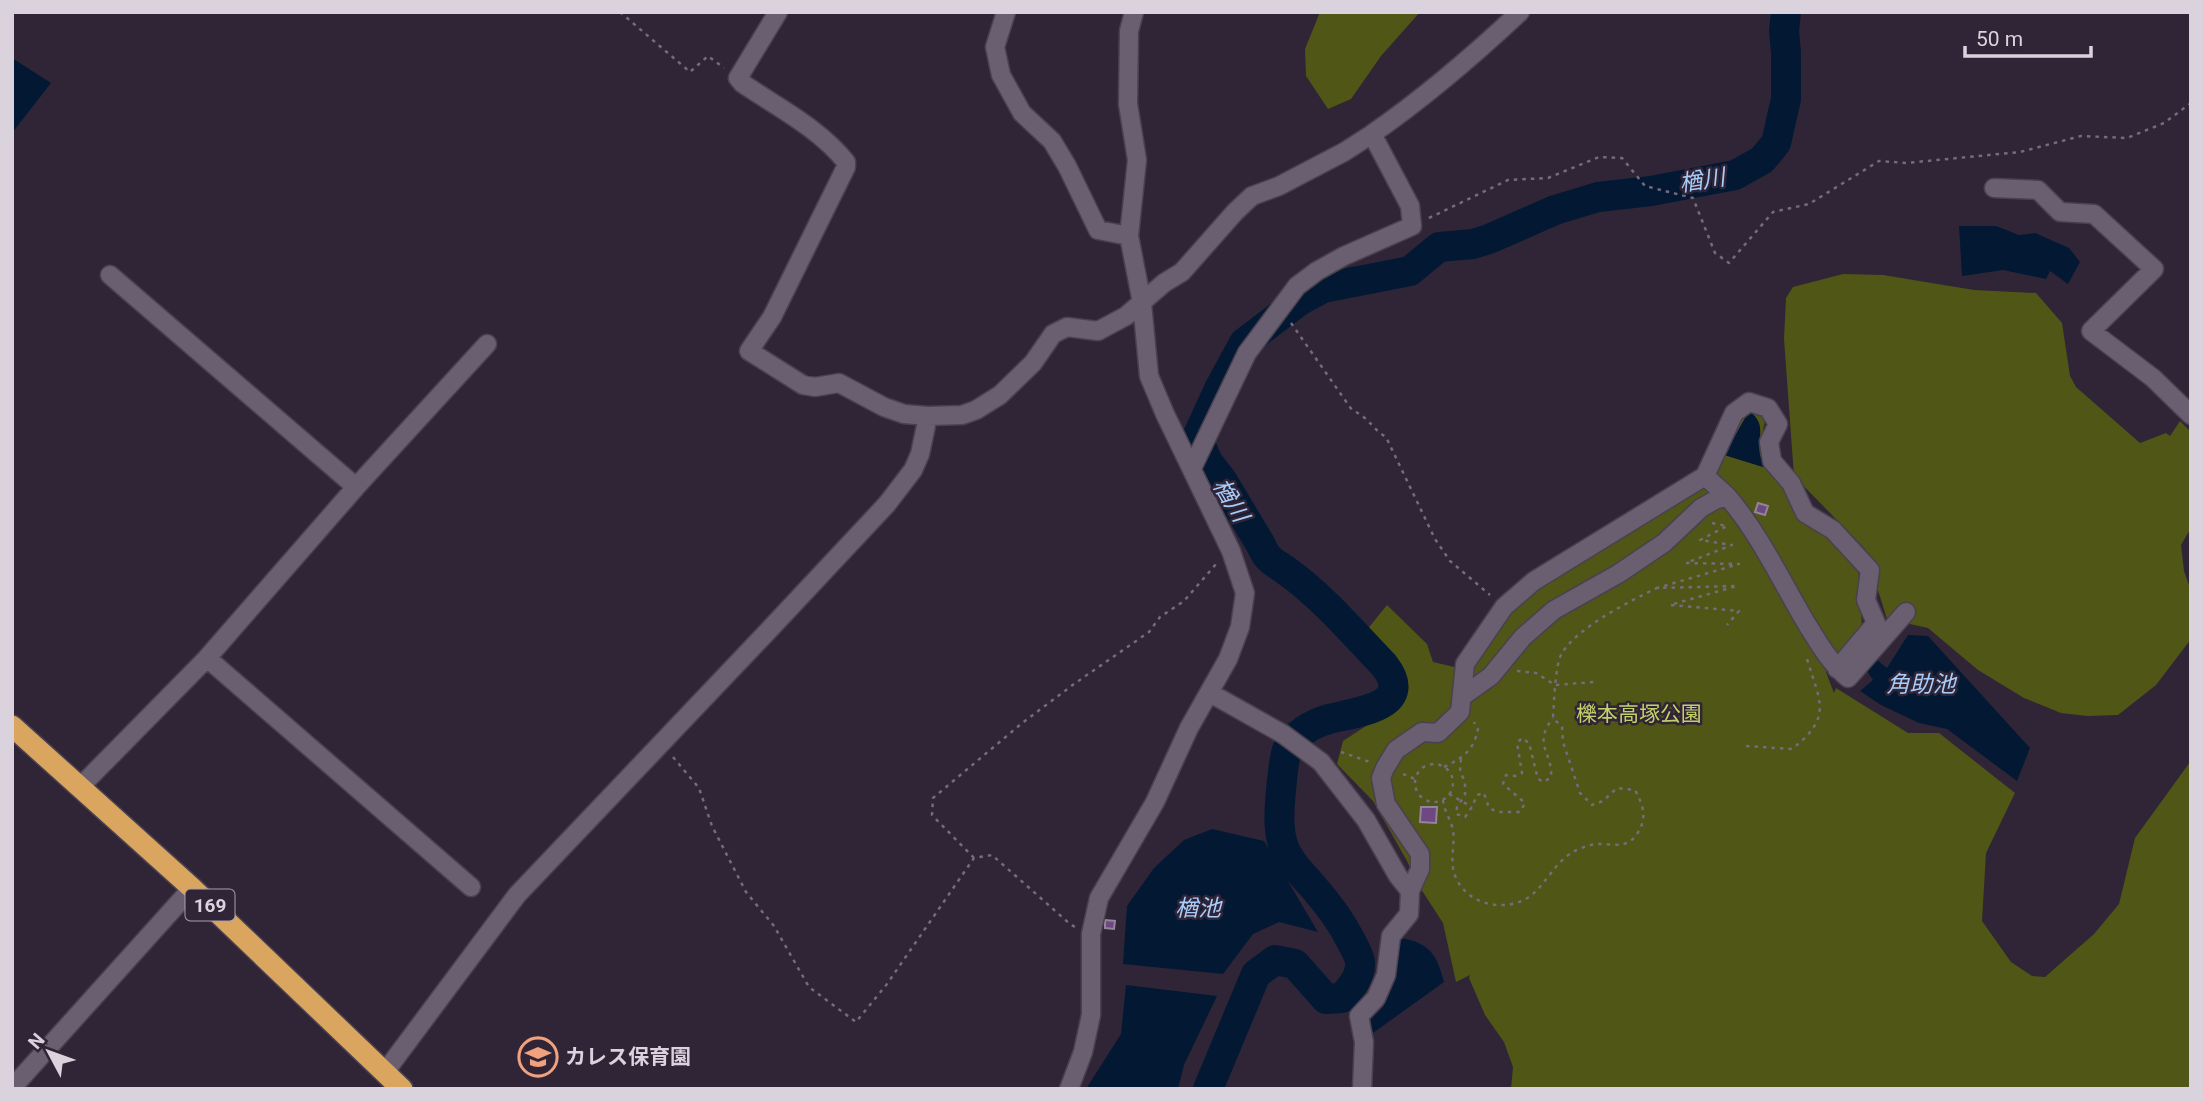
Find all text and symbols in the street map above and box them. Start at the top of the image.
scale bar [1965,14,2091,58]
text: 50 m [1976,27,2023,51]
water label: 楢川 [1677,163,1730,197]
water label: 楢川 [1207,474,1256,529]
water label: 角助池 [1887,671,1958,698]
park label: 櫟本高塚公園 [1576,702,1702,726]
road number: 169 [186,890,234,920]
water label: 楢池 [1175,895,1223,922]
north arrow [14,1017,84,1087]
text: N [23,1029,50,1054]
school or university icon: カレス保育園 [517,1036,559,1078]
place label: カレス保育園 [565,1045,691,1069]

